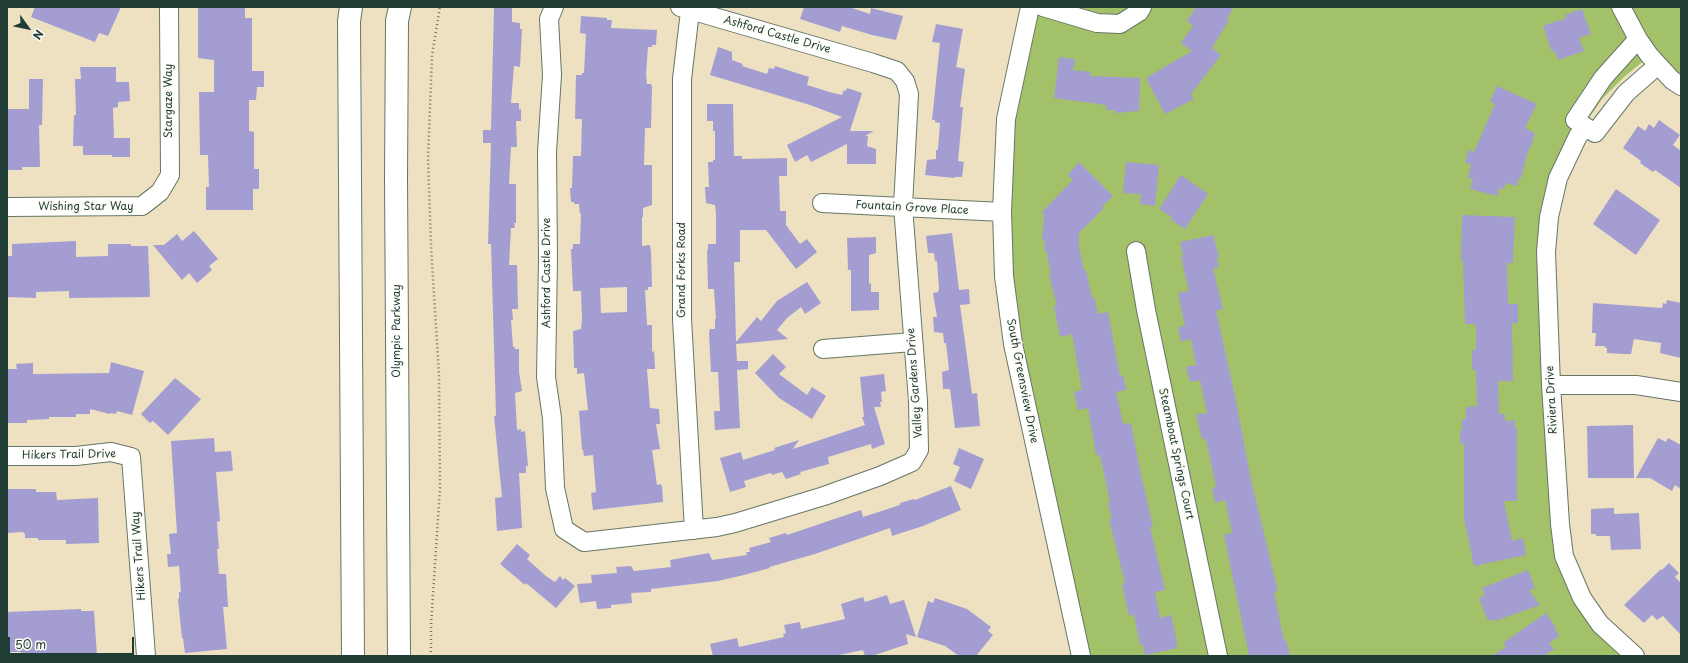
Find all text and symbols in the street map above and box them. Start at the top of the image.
north arrow [8,8,48,48]
street label: Ashford Castle Drive [722,13,832,57]
text: N [29,27,48,43]
street label: Stargaze Way [162,64,176,138]
street label: Fountain Grove Place [855,198,969,218]
street label: Wishing Star Way [38,200,134,214]
street label: Ashford Castle Drive [540,218,554,328]
street label: Grand Forks Road [675,222,689,318]
street label: Olympic Parkway [390,284,404,378]
street label: South Greensview Drive [1003,318,1041,444]
street label: Valley Gardens Drive [905,327,925,439]
street label: Riviera Drive [1544,365,1560,435]
street label: Steamboat Springs Court [1156,387,1196,521]
street label: Hikers Trail Drive [22,448,116,462]
street label: Hikers Trail Way [129,511,149,601]
scale bar [10,629,136,655]
text: 50 m [15,635,46,653]

